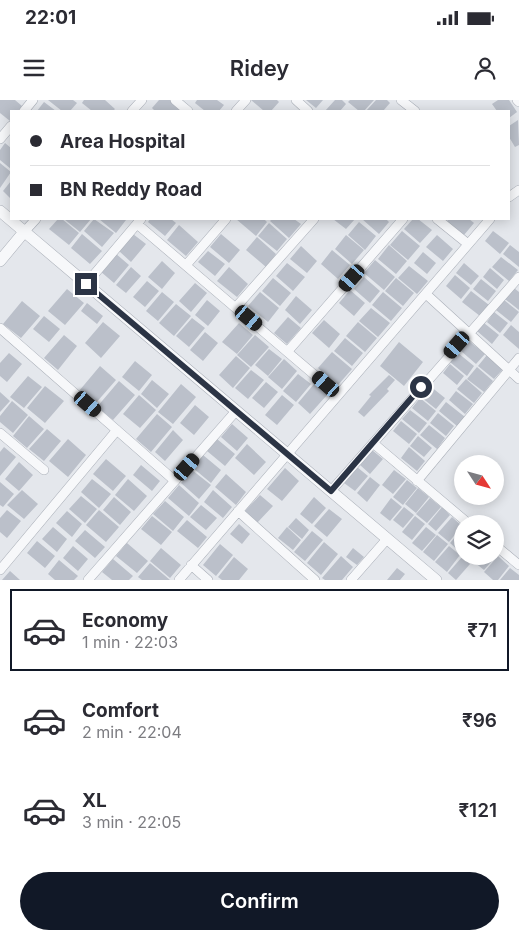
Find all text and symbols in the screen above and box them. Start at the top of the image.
text: 22:01 [25,6,76,29]
icon: menu [20,54,48,82]
icon: person [471,54,499,82]
text: Ridey [230,55,289,81]
text: Area Hospital [60,130,185,153]
text: BN Reddy Road [60,178,202,201]
car [336,262,367,294]
route end [75,273,97,295]
car [232,303,265,333]
car [441,329,472,361]
car [309,368,342,400]
route start [410,376,432,398]
car [71,388,104,420]
car [171,451,202,483]
north arrow [454,455,504,505]
map controls [454,455,504,565]
button: layers [454,515,504,565]
icon: car [22,608,67,653]
text: Economy [82,609,168,632]
text: ₹71 [467,619,497,642]
text: 1 min · 22:03 [82,632,178,652]
icon: car [22,698,67,743]
text: Comfort [82,699,159,722]
text: ₹96 [462,709,497,732]
text: 2 min · 22:04 [82,722,182,742]
icon: car [22,788,67,833]
text: XL [82,789,107,812]
text: ₹121 [458,799,497,822]
text: 3 min · 22:05 [82,812,181,832]
button: Confirm [20,872,499,930]

